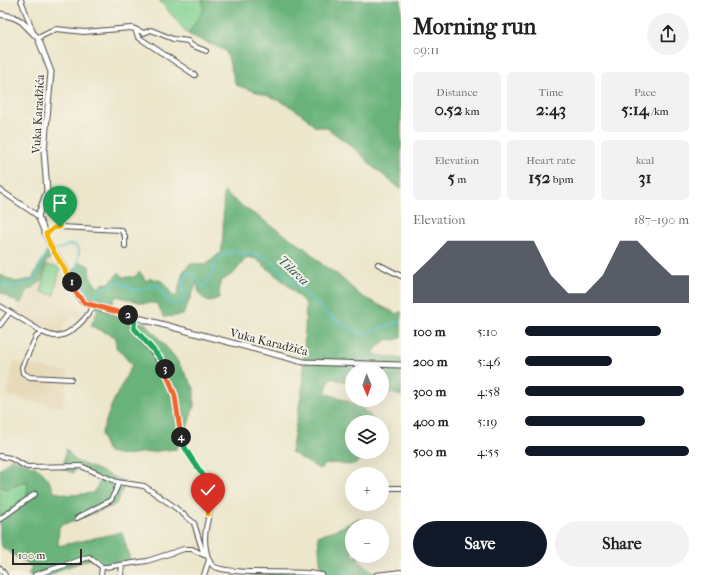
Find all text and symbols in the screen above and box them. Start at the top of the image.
button: share [647,13,689,55]
text: Morning run [413,14,536,40]
text: 09:11 [413,42,439,57]
street label: Vuka Karadžića [29,73,47,155]
text: Distance [436,86,478,99]
text: Time [539,86,564,99]
text: Pace [634,86,656,99]
text: 0.52 [434,99,462,119]
text: 2:43 [536,99,566,119]
text: 5:14 [621,99,649,119]
text: km [462,105,480,118]
text: /km [649,105,669,118]
text: Elevation [435,154,479,167]
text: Heart rate [526,154,576,167]
text: kcal [636,154,654,167]
text: 5 [448,167,455,187]
text: 152 [528,167,550,187]
text: 31 [638,167,652,187]
text: m [455,173,466,186]
text: bpm [550,173,574,186]
pin [43,186,77,227]
icon: arrive [49,192,71,214]
text: Elevation [413,212,466,227]
text: 187–190 m [634,212,689,227]
water label: Tilava [275,253,312,288]
pin: 1 [62,272,82,292]
text: 1 [70,275,74,288]
pin: 2 [118,305,138,325]
text: 2 [125,308,131,321]
text: 100 m [413,324,446,339]
text: 5:10 [477,324,498,339]
street label: Vuka Karadžića [228,325,310,359]
text: 200 m [413,354,448,369]
text: 5:46 [477,354,500,369]
pin: 3 [155,359,175,379]
text: 3 [163,362,167,375]
north arrow [345,363,389,407]
map controls [345,363,389,563]
text: 300 m [413,384,446,399]
text: 4:58 [477,384,500,399]
text: 400 m [413,414,449,429]
text: 5:19 [477,414,497,429]
button: layers [345,415,389,459]
pin: 4 [171,427,191,447]
text: 4 [178,430,184,443]
text: 500 m [413,444,447,459]
text: 4:55 [477,444,499,459]
button: + [345,467,389,511]
pin [191,473,225,514]
icon: check [197,479,219,501]
button: − [345,519,389,563]
button: Save [413,521,547,567]
button: Share [555,521,689,567]
scale bar [12,547,82,566]
text: 100 m [18,549,46,562]

